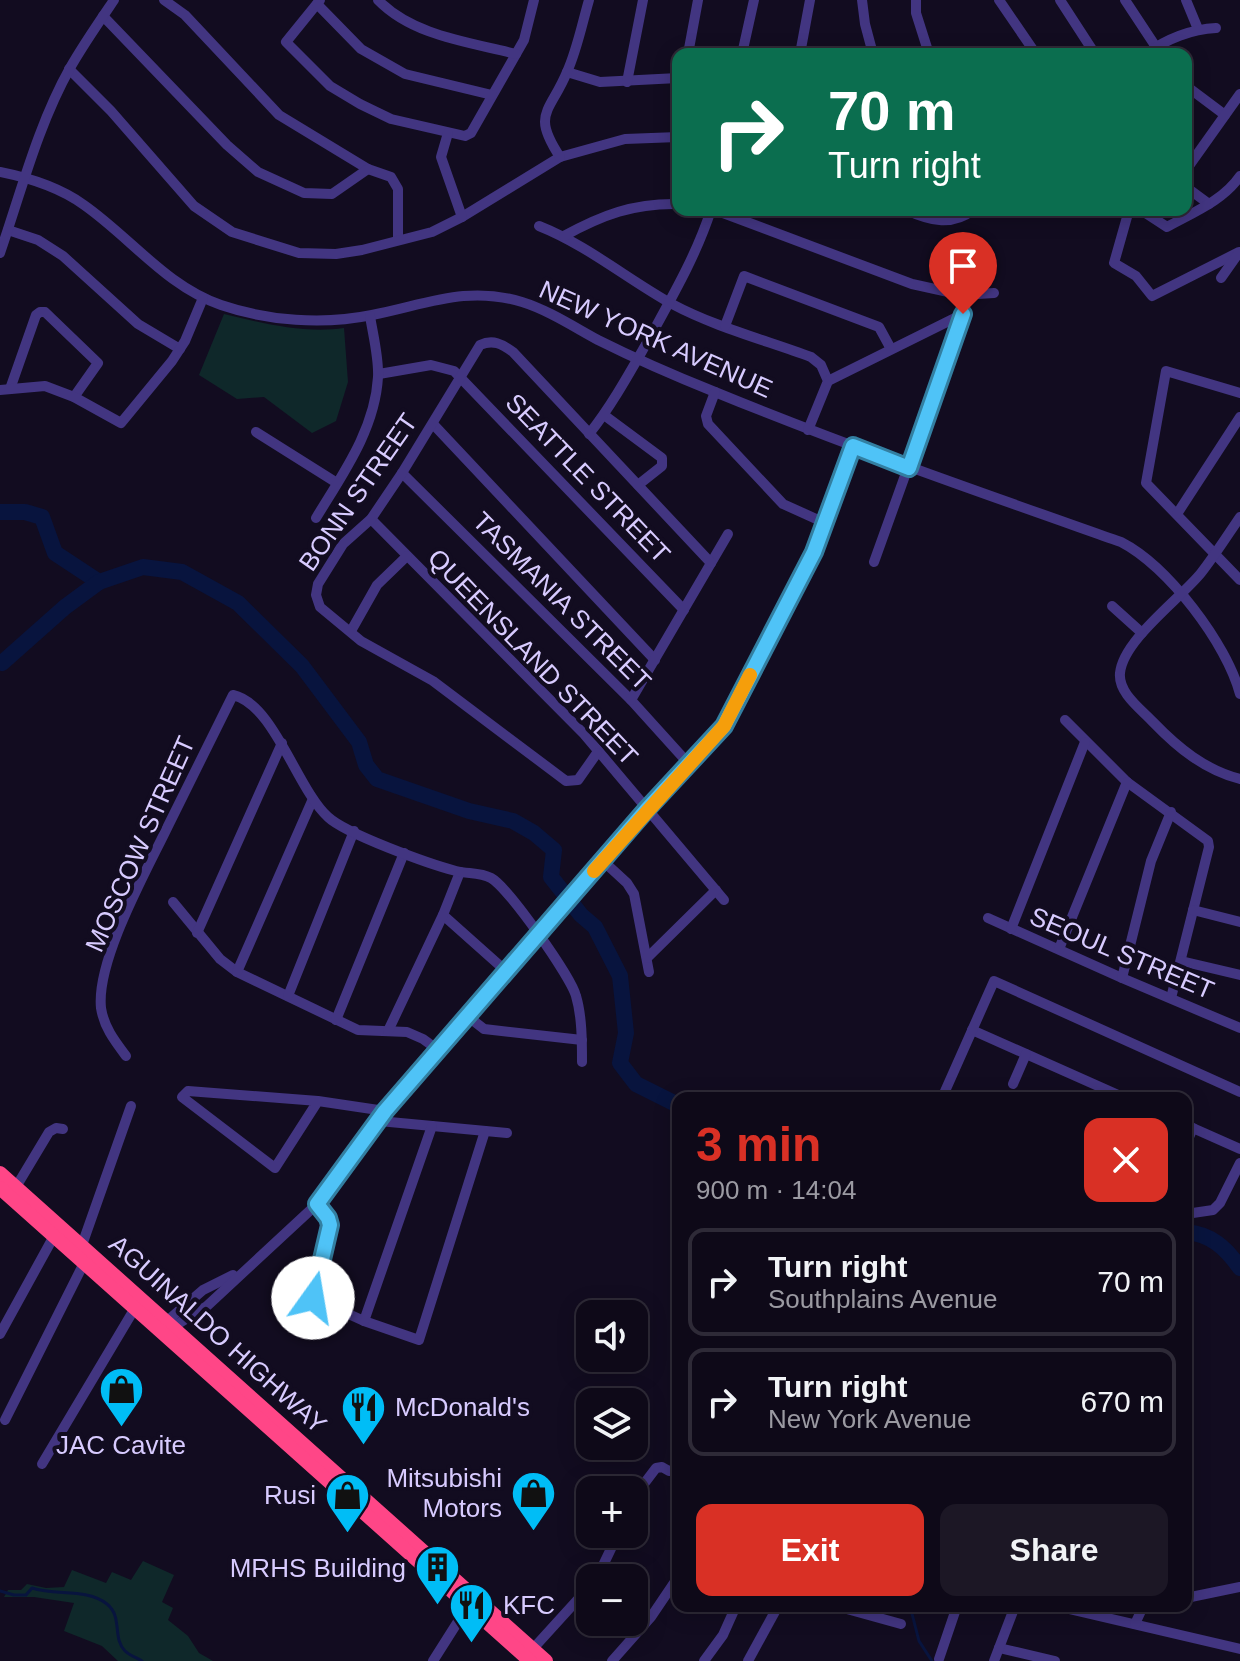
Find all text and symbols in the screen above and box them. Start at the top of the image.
text: 70 m [828,79,956,142]
icon: right [696,80,800,184]
text: Turn right [828,145,981,186]
pin [929,232,997,314]
icon: arrive [941,244,985,288]
street label: NEW YORK AVENUE [535,274,777,404]
street label: SEATTLE STREET [500,387,676,569]
street label: BONN STREET [293,408,423,576]
street label: TASMANIA STREET [467,506,657,696]
street label: QUEENSLAND STREET [422,543,644,771]
street label: MOSCOW STREET [79,732,201,956]
street label: SEOUL STREET [1025,901,1219,1005]
text: 3 min [696,1118,821,1171]
button: close [1084,1118,1168,1202]
text: 900 m · 14:04 [696,1175,856,1205]
street label: AGUINALDO HIGHWAY [103,1229,333,1439]
text: Turn right [768,1250,907,1283]
position arrow [271,1256,355,1340]
icon: right [700,1260,744,1304]
text: 70 m [1097,1265,1164,1298]
text: Southplains Avenue [768,1284,997,1314]
map controls [576,1300,648,1636]
button: sound [576,1300,648,1372]
shop icon: JAC Cavite [97,1366,145,1429]
text: Turn right [768,1370,907,1403]
icon: right [700,1380,744,1424]
restaurant icon: McDonald's [340,1383,388,1446]
text: 670 m [1081,1385,1164,1418]
button: layers [576,1388,648,1460]
place label: McDonald's [395,1392,530,1422]
text: New York Avenue [768,1404,971,1434]
place label: JAC Cavite [56,1430,186,1460]
place label: Mitsubishi Motors [386,1463,502,1523]
shop icon: Mitsubishi Motors [509,1469,557,1532]
shop icon: Rusi [323,1471,371,1534]
button: + [576,1476,648,1548]
place label: Rusi [264,1480,316,1510]
button: Exit [696,1504,924,1596]
button: Share [940,1504,1168,1596]
building icon: MRHS Building [413,1544,461,1607]
place label: MRHS Building [230,1553,406,1583]
button: − [576,1564,648,1636]
restaurant icon: KFC [448,1581,496,1644]
place label: KFC [503,1590,555,1620]

